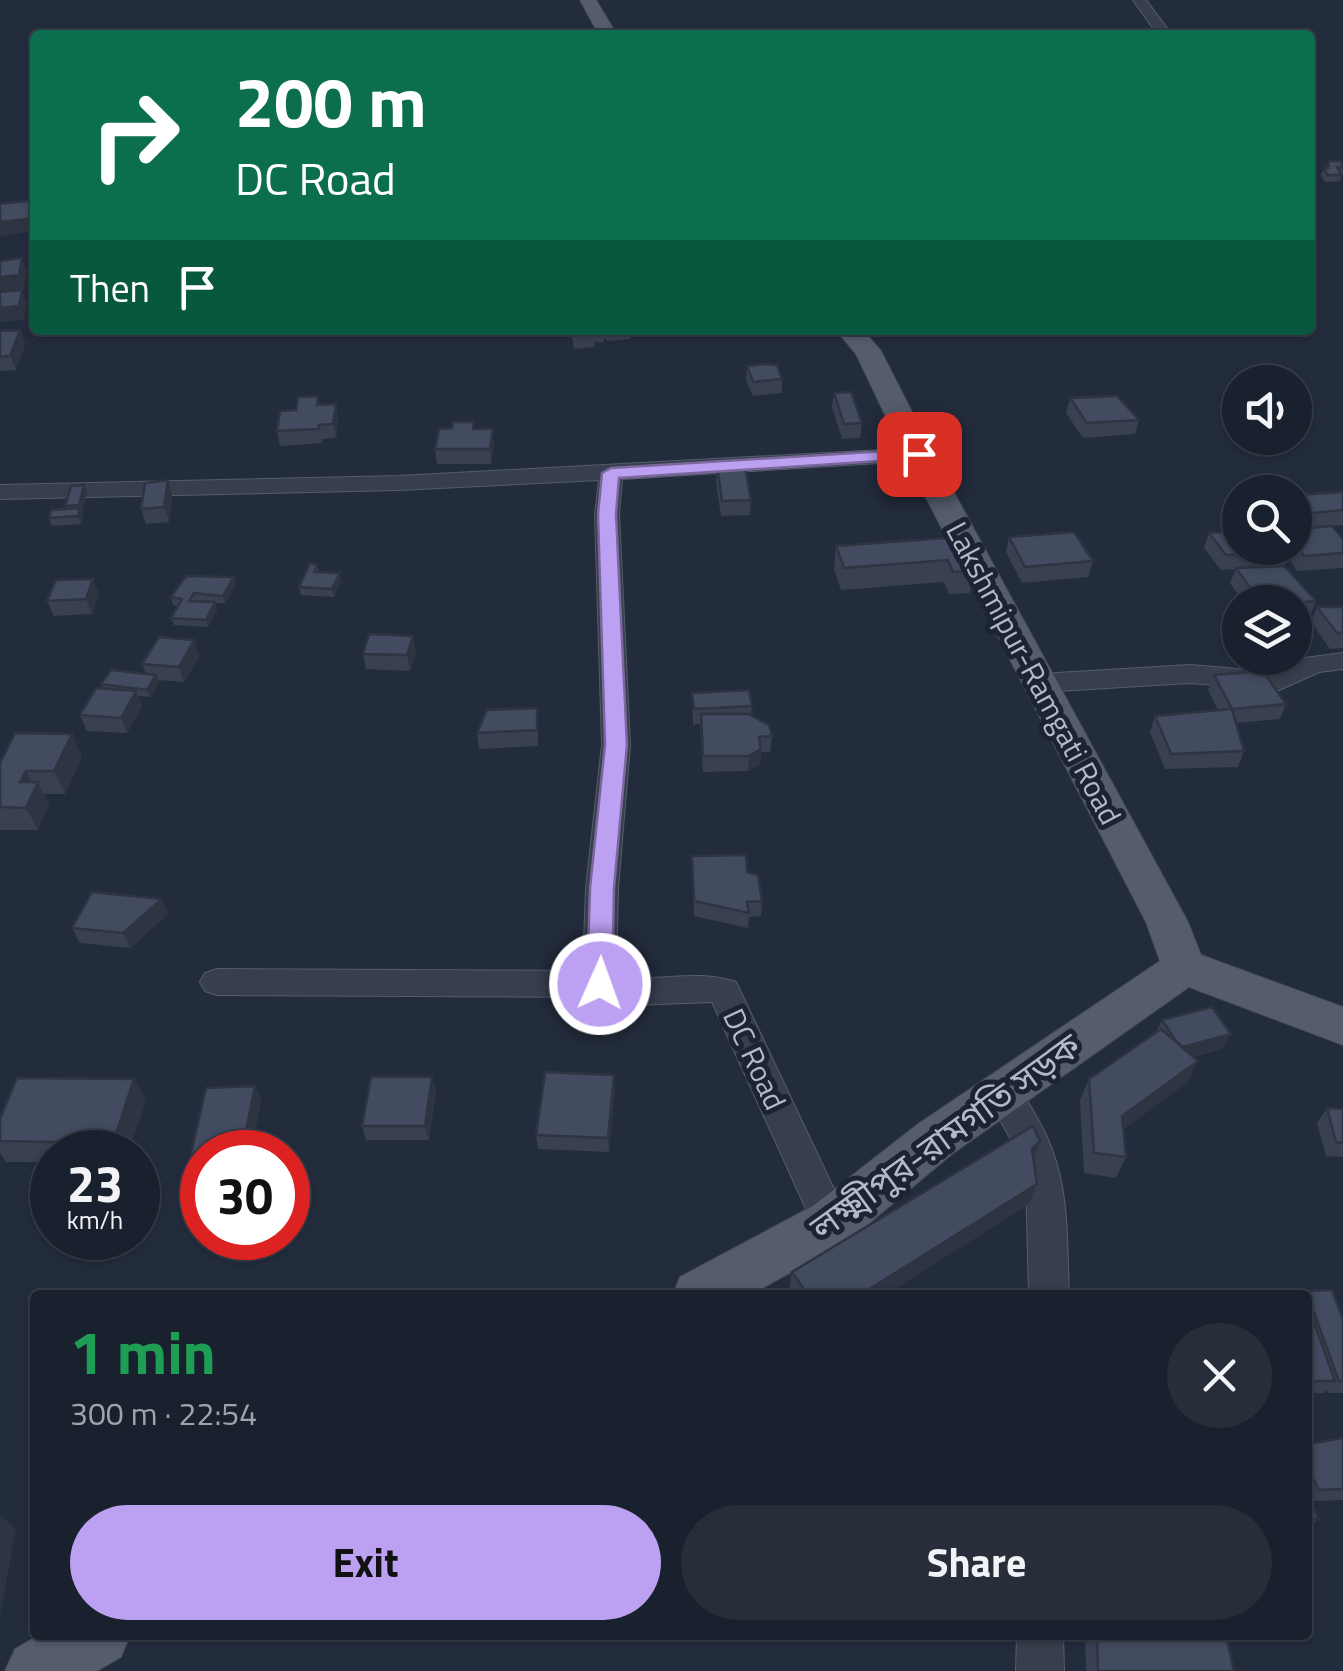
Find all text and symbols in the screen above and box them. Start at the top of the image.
text: 200 m [235,48,427,154]
icon: right [70,70,200,200]
text: DC Road [235,144,396,212]
text: Then [70,259,150,317]
icon: arrive [170,260,225,315]
map controls [1222,365,1312,675]
button: sound [1222,365,1312,455]
pin [877,412,962,497]
icon: arrive [892,427,947,482]
button: search [1222,475,1312,565]
street label: Lakshmipur-Ramgati Road [935,513,1133,833]
button: layers [1222,585,1312,675]
position arrow [548,932,652,1036]
street label: DC Road [711,1001,799,1117]
street label: লক্ষ্মীপুর-রামগতি সড়ক [798,1019,1092,1253]
speed limit sign: 30 [180,1130,310,1260]
text: 23 [67,1145,123,1221]
text: km/h [67,1201,123,1239]
text: 1 min [70,1306,216,1397]
button: close [1167,1323,1272,1428]
text: 300 m · 22:54 [70,1389,257,1437]
button: Exit [70,1505,661,1620]
button: Share [681,1505,1272,1620]

